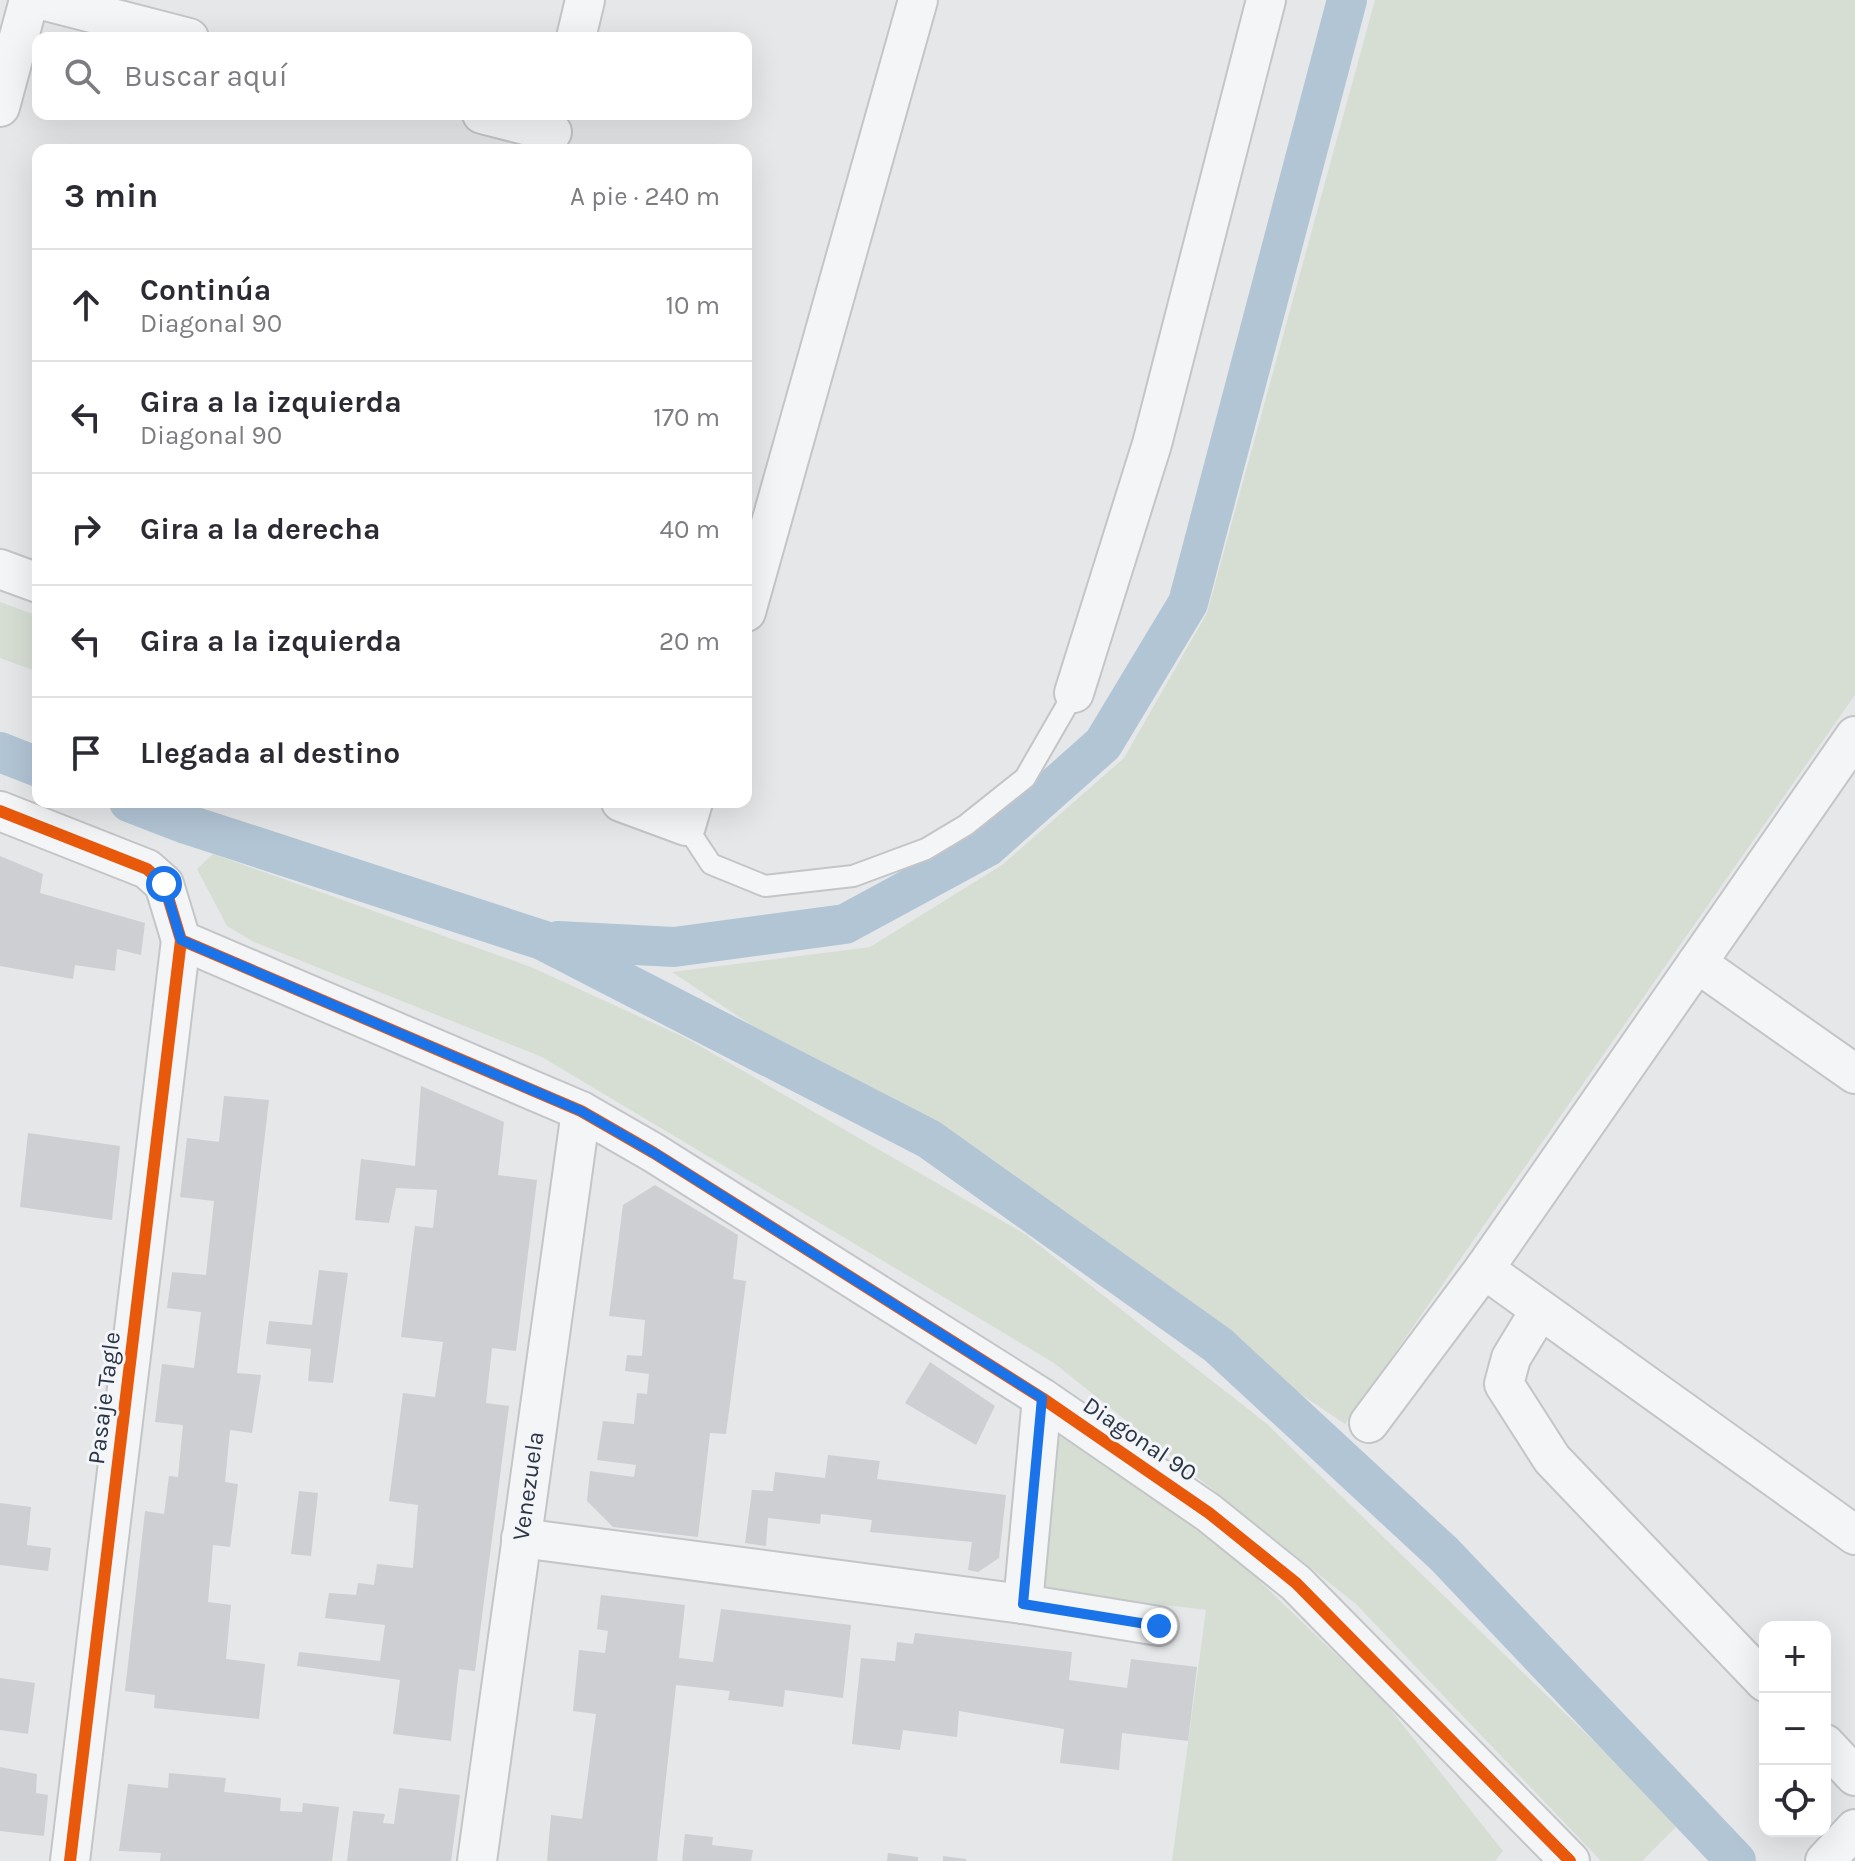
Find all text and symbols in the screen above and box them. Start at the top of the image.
search box [32,32,752,120]
icon: search [60,54,104,98]
text: Buscar aquí [124,58,288,94]
text: 3 min [64,176,158,216]
text: A pie · 240 m [570,181,720,212]
text: Continúa [140,272,271,308]
icon: ahead [64,283,108,327]
text: 10 m [665,290,720,321]
text: Diagonal 90 [140,308,282,339]
text: Gira a la izquierda [140,384,402,420]
icon: left [64,395,108,439]
text: 170 m [653,402,720,433]
text: Diagonal 90 [140,420,282,451]
icon: right [64,507,108,551]
text: Gira a la derecha [140,511,381,547]
text: 40 m [660,514,720,545]
icon: left [64,619,108,663]
text: Gira a la izquierda [140,623,402,659]
text: 20 m [659,626,720,657]
icon: arrive [64,731,108,775]
text: Llegada al destino [140,735,400,771]
route start [146,866,182,902]
street label: Pasaje Tagle [82,1330,126,1466]
street label: Diagonal 90 [1078,1391,1202,1487]
street label: Venezuela [506,1430,550,1542]
route end [1141,1608,1177,1644]
map controls [1759,1621,1831,1837]
button: + [1759,1621,1831,1693]
button: − [1759,1693,1831,1765]
button: locate [1759,1765,1831,1837]

